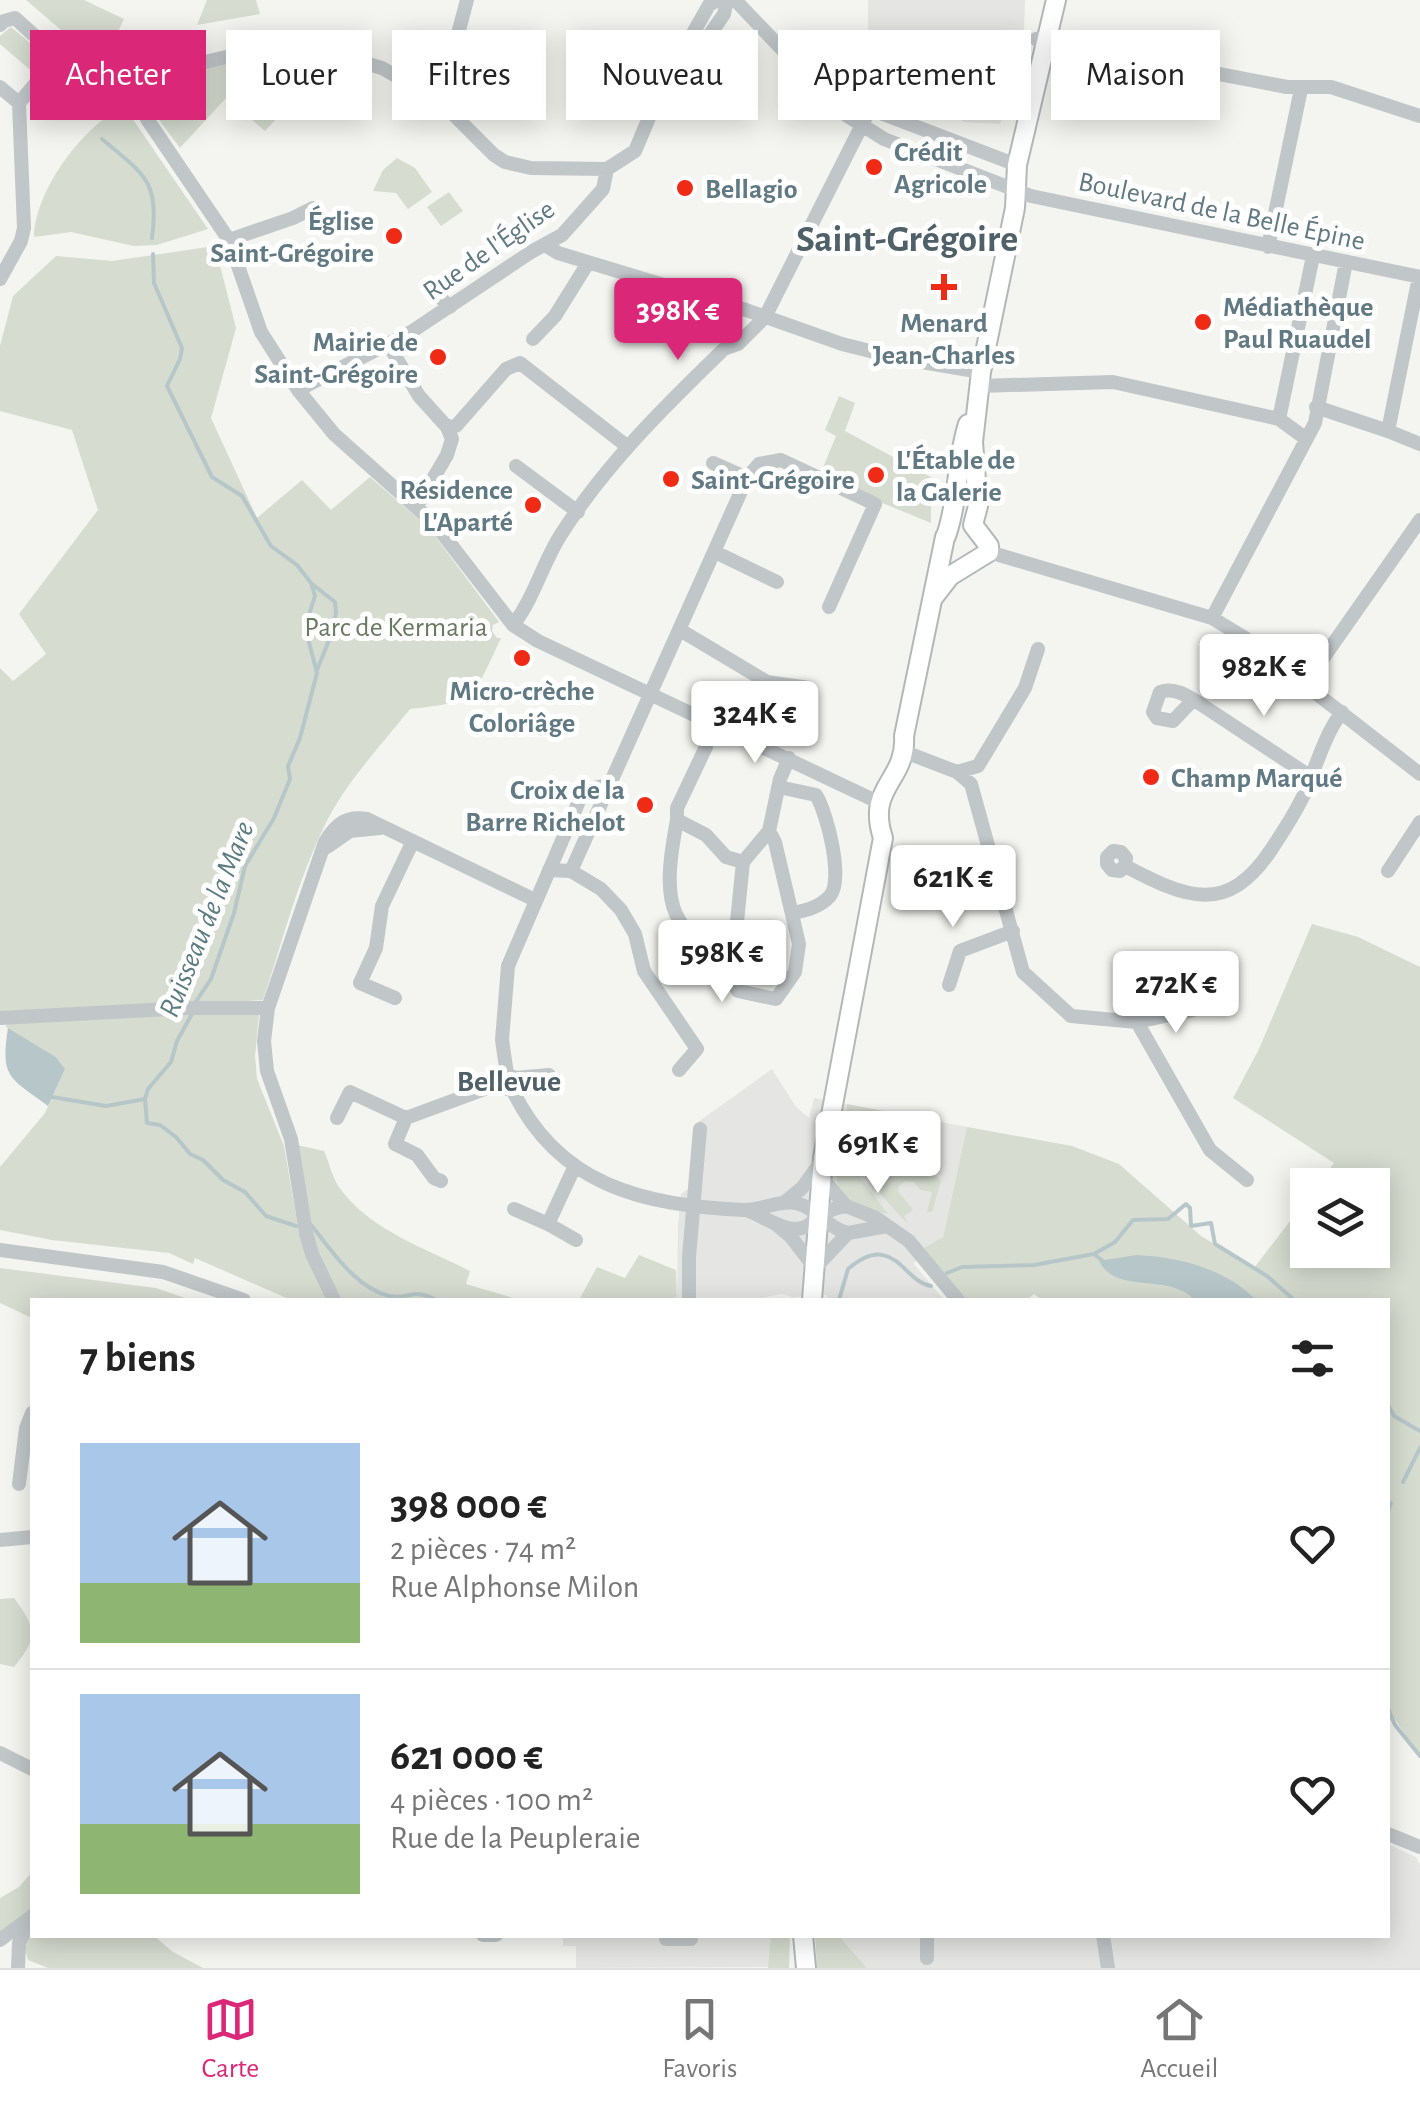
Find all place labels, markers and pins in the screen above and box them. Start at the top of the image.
place label: Crédit Agricole [894,139,987,199]
marker: Crédit Agricole [863,156,885,178]
place label: Bellagio [705,176,798,204]
marker: Bellagio [674,177,696,199]
place label: Église Saint-Grégoire [210,205,374,268]
marker: Église Saint-Grégoire [383,225,405,247]
marker: Menard Jean-Charles [931,274,957,300]
pin: 398K € [597,278,759,363]
place label: Médiathèque Paul Ruaudel [1223,294,1374,354]
place label: Menard Jean-Charles [873,310,1015,370]
marker: Médiathèque Paul Ruaudel [1192,311,1214,333]
place label: Mairie de Saint-Grégoire [254,329,418,389]
marker: Mairie de Saint-Grégoire [427,346,449,368]
place label: L'Étable de la Galerie [896,444,1015,507]
marker: L'Étable de la Galerie [865,464,887,486]
place label: Saint-Grégoire [691,467,855,495]
marker: Saint-Grégoire [660,468,682,490]
place label: Résidence L'Aparté [399,477,513,537]
marker: Résidence L'Aparté [522,494,544,516]
pin: 982K € [1183,634,1345,719]
marker: Micro-crèche Coloriâge [511,647,533,669]
place label: Micro-crèche Coloriâge [450,678,594,738]
pin: 324K € [674,681,836,766]
place label: Champ Marqué [1171,765,1343,793]
marker: Champ Marqué [1140,766,1162,788]
place label: Croix de la Barre Richelot [465,777,626,837]
marker: Croix de la Barre Richelot [634,794,656,816]
pin: 621K € [872,845,1034,930]
pin: 598K € [641,920,803,1005]
pin: 272K € [1095,951,1257,1036]
pin: 691K € [797,1111,959,1196]

